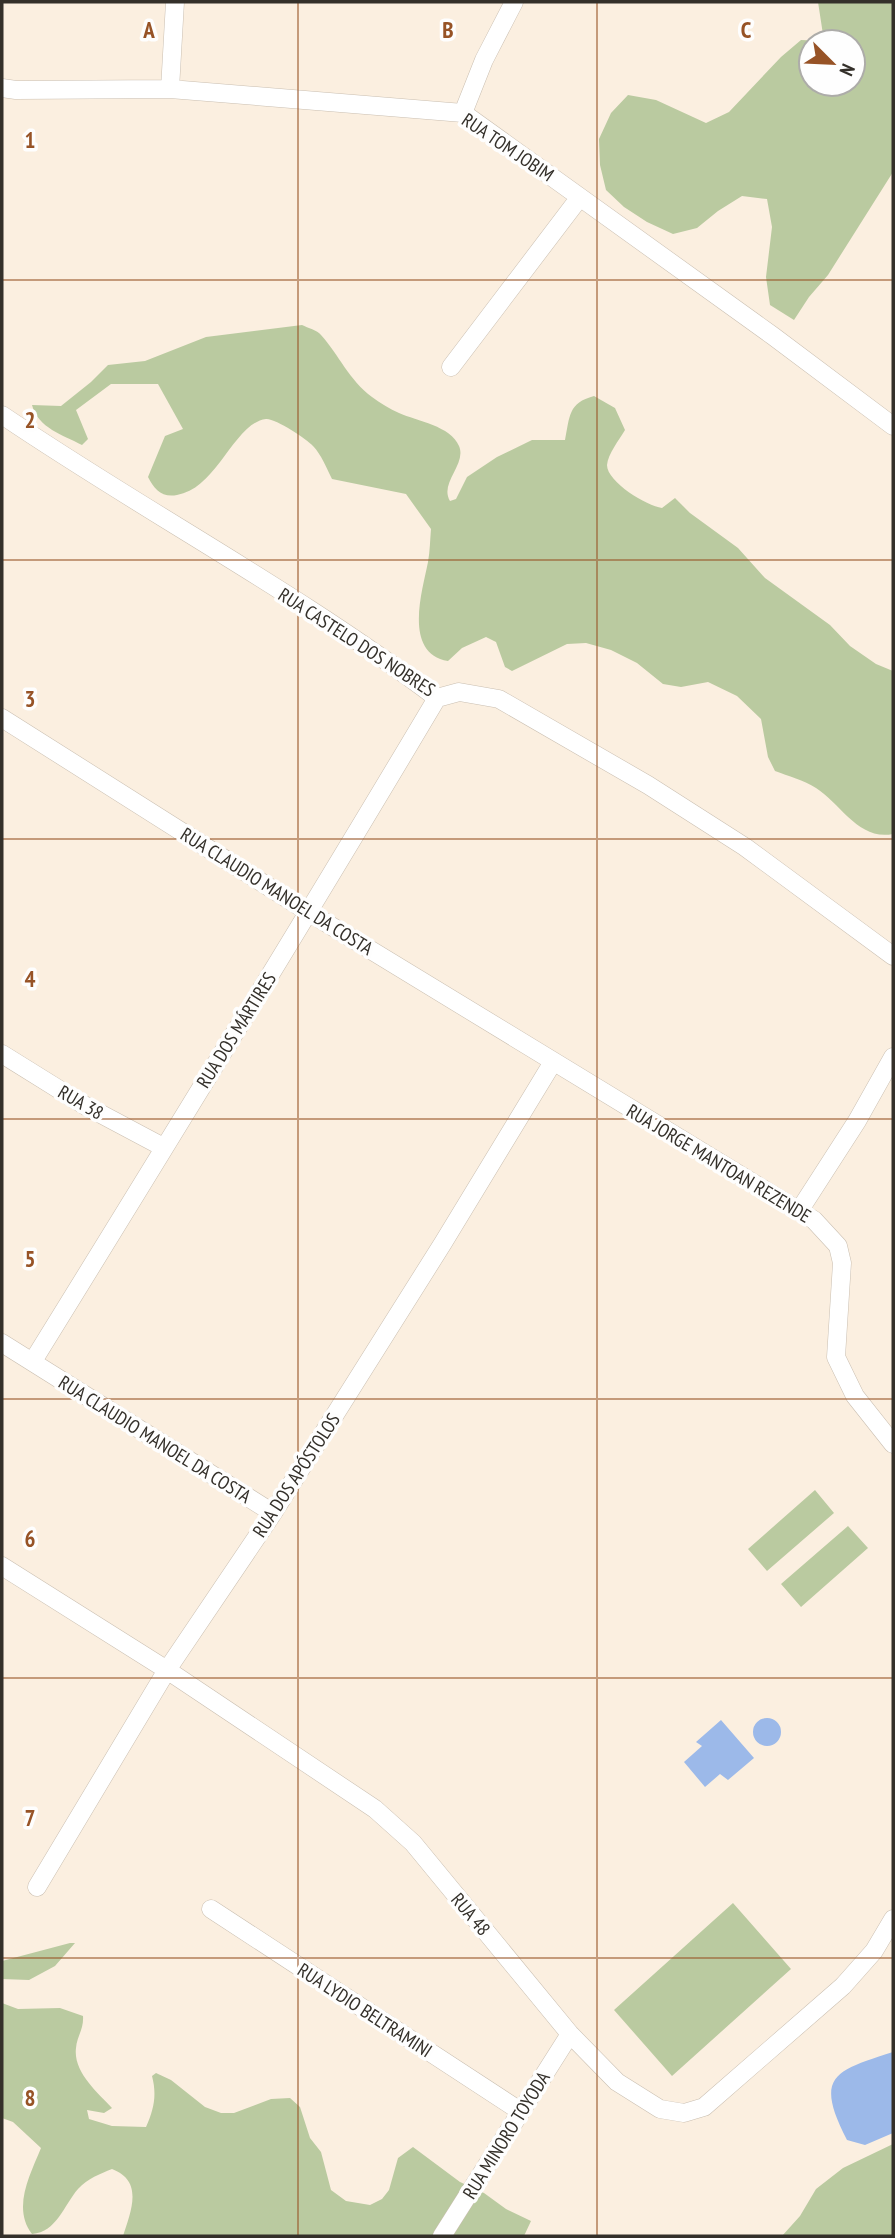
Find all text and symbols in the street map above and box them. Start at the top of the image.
text: A [142,15,155,44]
text: B [442,15,454,44]
text: C [741,15,752,44]
north arrow [797,28,867,98]
text: N [834,60,861,79]
street label: RUA TOM JOBIM [457,107,559,187]
text: 1 [25,125,36,154]
text: 2 [25,405,36,434]
street label: RUA CASTELO DOS NOBRES [274,582,440,702]
text: 3 [25,684,36,713]
street label: RUA CLAUDIO MANOEL DA COSTA [176,822,378,960]
text: 4 [25,964,36,993]
street label: RUA DOS MÁRTIRES [191,968,281,1092]
street label: RUA 38 [54,1079,108,1125]
street label: RUA JORGE MANTOAN REZENDE [622,1098,816,1228]
text: 5 [25,1244,36,1273]
street label: RUA CLAUDIO MANOEL DA COSTA [54,1370,256,1508]
street label: RUA DOS APÓSTOLOS [247,1409,345,1541]
text: 6 [25,1524,36,1553]
text: 7 [25,1803,36,1832]
street label: RUA 48 [446,1888,496,1940]
street label: RUA LYDIO BELTRAMINI [293,1958,437,2062]
street label: RUA MINORO TOYODA [457,2067,555,2203]
text: 8 [25,2083,36,2112]

